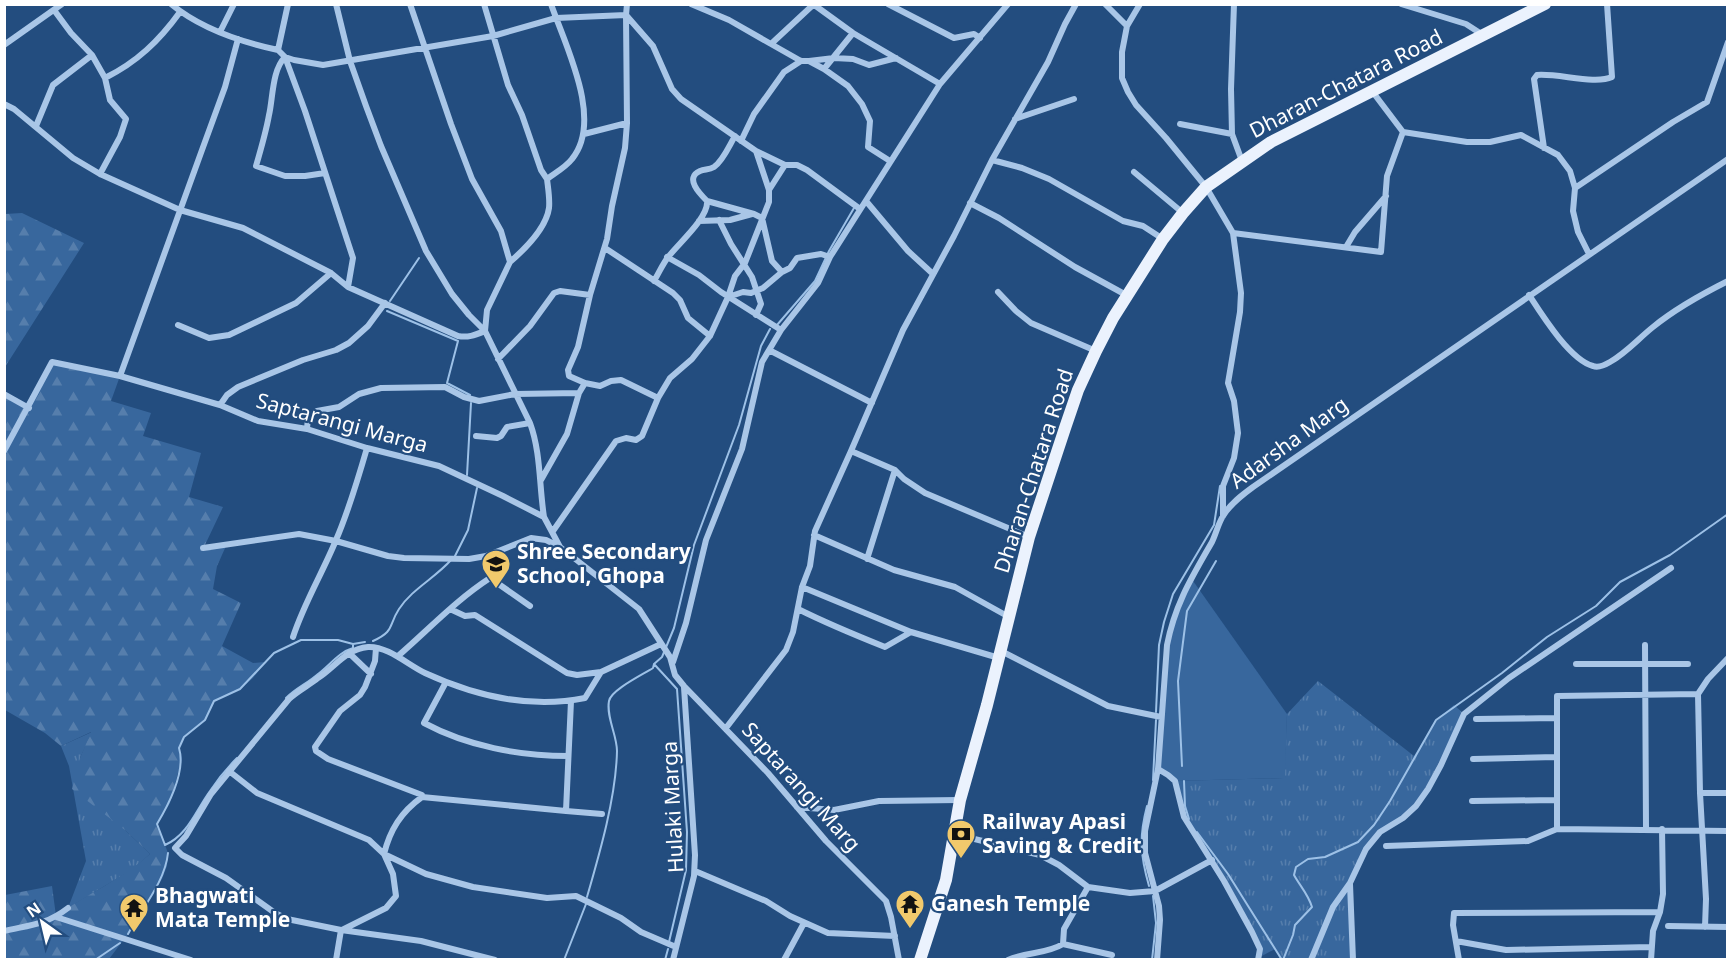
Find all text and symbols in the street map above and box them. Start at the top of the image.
street label: Dharan-Chatara Road [1244,22,1447,144]
street label: Dharan-Chatara Road [987,365,1079,576]
street label: Saptarangi Marga [253,386,431,458]
street label: Adarsha Marg [1224,390,1353,494]
place label: Shree Secondary School, Ghopa [517,537,691,589]
school or university icon: Shree Secondary School, Ghopa [480,548,512,590]
street label: Saptarangi Marg [736,716,867,857]
street label: Hulaki Marga [655,740,689,874]
place label: Railway Apasi Saving & Credit [982,807,1142,859]
bank icon: Railway Apasi Saving & Credit [945,818,977,860]
place label: Bhagwati Mata Temple [155,881,290,933]
temple icon: Ganesh Temple [894,888,926,930]
place label: Ganesh Temple [931,889,1090,917]
north arrow [12,892,72,952]
temple icon: Bhagwati Mata Temple [118,892,150,934]
text: N [22,897,45,922]

